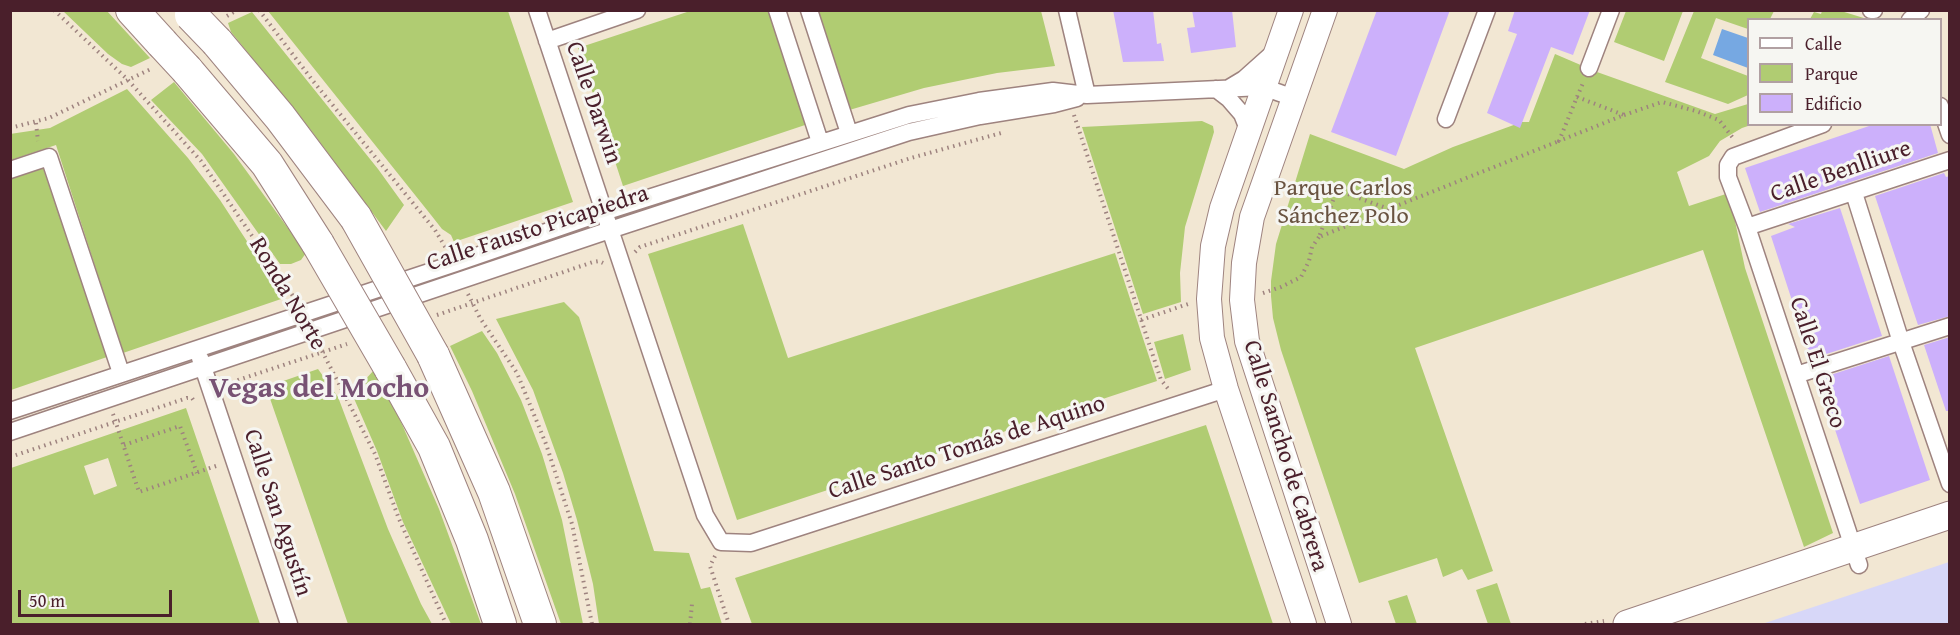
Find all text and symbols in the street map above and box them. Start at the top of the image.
legend [1747,18,1942,126]
text: Calle [1805,30,1842,57]
street label: Calle Darwin [559,38,627,168]
text: Parque [1805,60,1858,87]
text: Edificio [1805,90,1862,117]
street label: Calle Benlliure [1767,134,1915,210]
park label: Parque Carlos Sánchez Polo [1274,175,1412,231]
street label: Calle Fausto Picapiedra [424,180,652,278]
street label: Ronda Norte [242,232,332,356]
street label: Calle El Greco [1782,294,1852,432]
street label: Calle Sancho de Cabrera [1236,337,1334,575]
district label: Vegas del Mocho [209,371,429,407]
street label: Calle Santo Tomás de Aquino [825,390,1109,506]
street label: Calle San Agustín [236,426,318,600]
scale bar [21,578,176,616]
text: 50 m [29,587,65,614]

